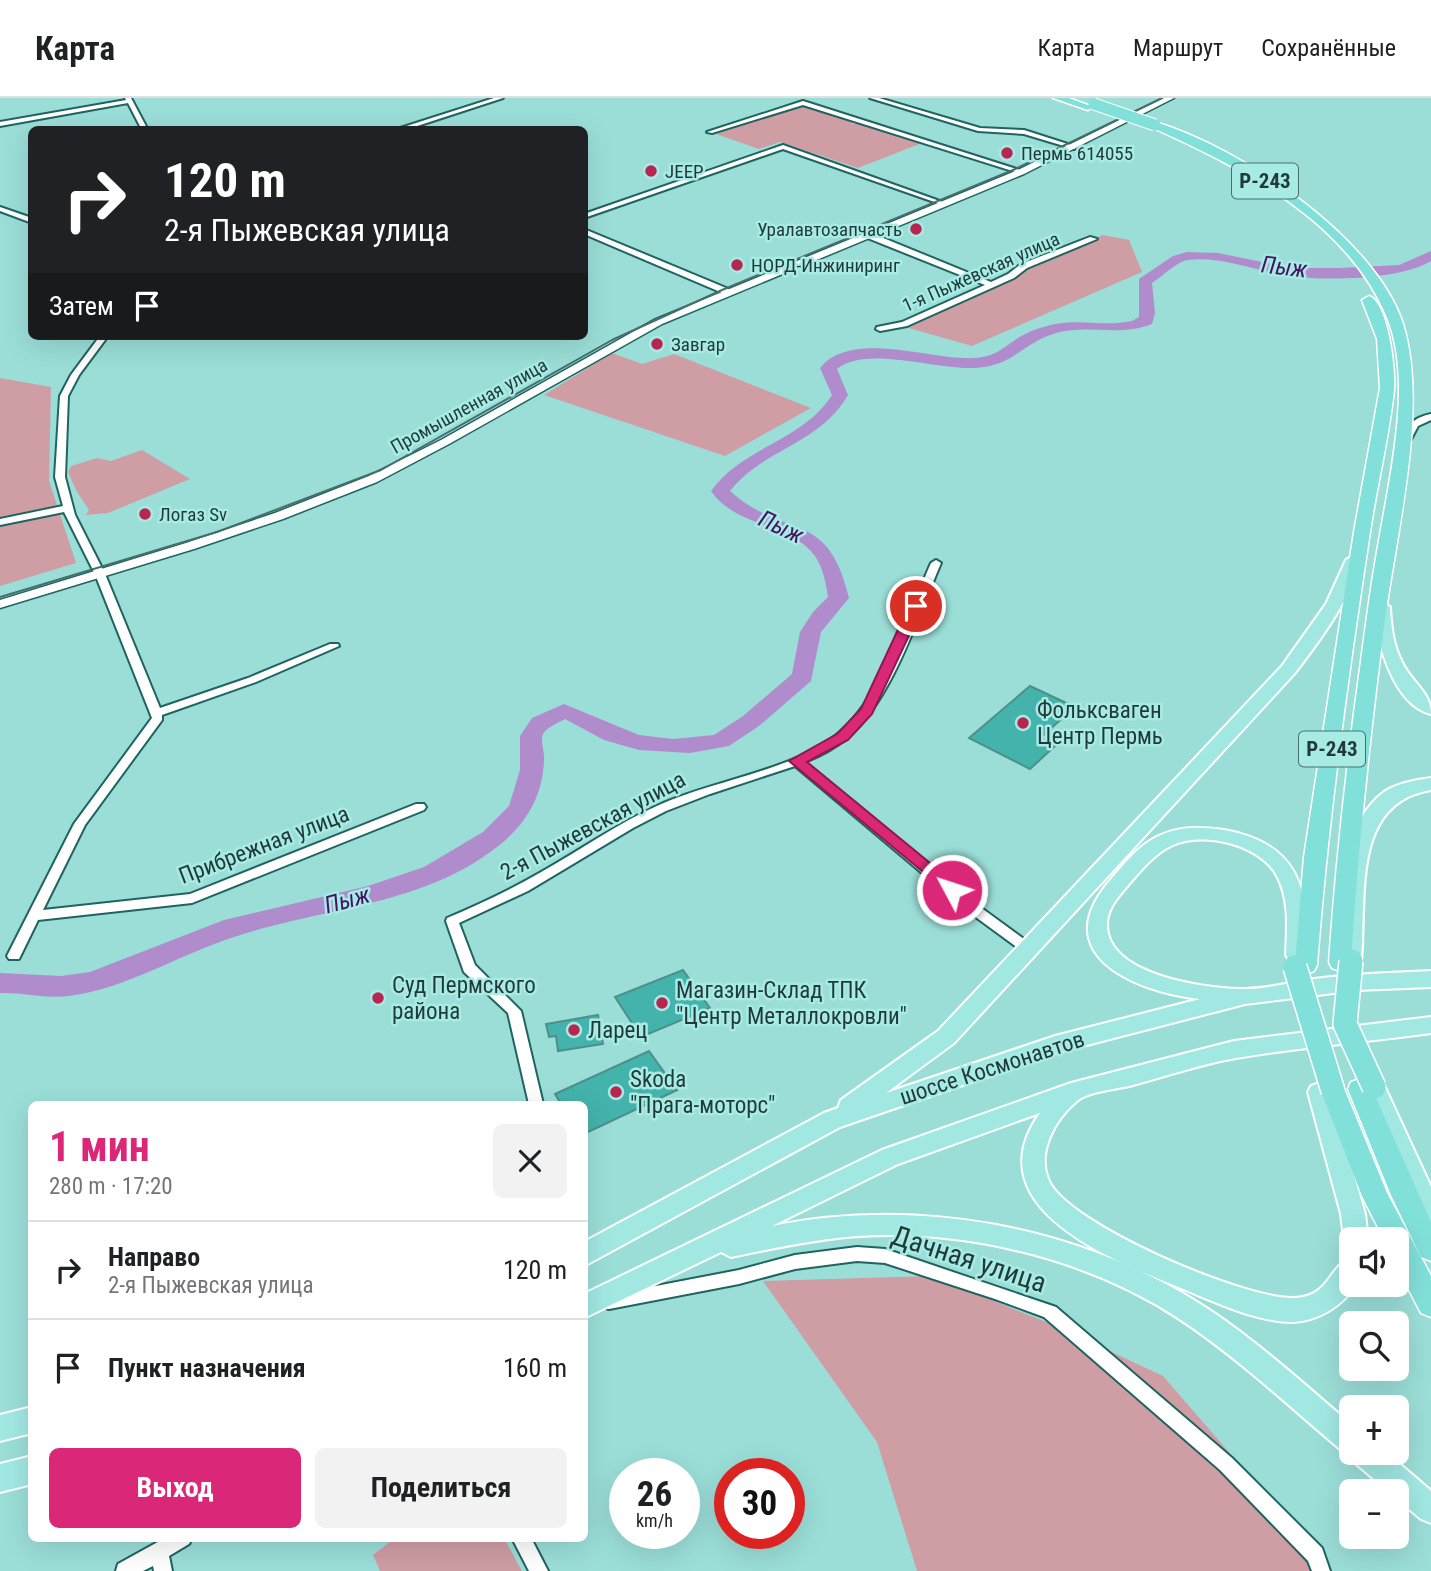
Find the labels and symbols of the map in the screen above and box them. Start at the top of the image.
place label: Пермь 614055 [1021,142,1133,165]
marker: Пермь 614055 [999,145,1015,161]
place label: JEEP [665,160,704,183]
marker: JEEP [643,163,659,179]
road number: Р-243 [1232,164,1298,198]
place label: Уралавтозапчасть [757,218,902,241]
marker: Уралавтозапчасть [908,221,924,237]
street label: 1-я Пыжевская улица [899,227,1063,317]
water label: Пыж [1260,250,1309,284]
place label: НОРД-Инжиниринг [751,254,900,277]
marker: НОРД-Инжиниринг [729,257,745,273]
place label: Завгар [671,333,725,356]
marker: Завгар [649,336,665,352]
street label: Промышленная улица [387,353,551,459]
place label: Логаз Sv [159,503,227,526]
water label: Пыж [754,505,808,550]
marker: Логаз Sv [137,506,153,522]
pin [886,576,946,636]
place label: Фольксваген Центр Пермь [1037,697,1163,750]
marker: Фольксваген Центр Пермь [1015,715,1031,731]
road number: Р-243 [1299,732,1365,766]
street label: 2-я Пыжевская улица [496,766,690,886]
street label: Прибрежная улица [175,800,353,890]
position arrow [915,853,989,927]
water label: Пыж [321,880,373,919]
place label: Суд Пермского района [392,972,536,1025]
place label: Магазин-Склад ТПК "Центр Металлокровли" [676,977,907,1030]
marker: Суд Пермского района [370,990,386,1006]
marker: Магазин-Склад ТПК "Центр Металлокровли" [654,995,670,1011]
place label: Ларец [588,1017,647,1044]
marker: Ларец [566,1022,582,1038]
street label: шоссе Космонавтов [896,1025,1088,1111]
place label: Skoda "Прага-моторс" [630,1066,776,1119]
marker: Skoda "Прага-моторс" [608,1084,624,1100]
street label: Дачная улица [887,1218,1051,1300]
speed limit sign: 30 [714,1458,805,1549]

